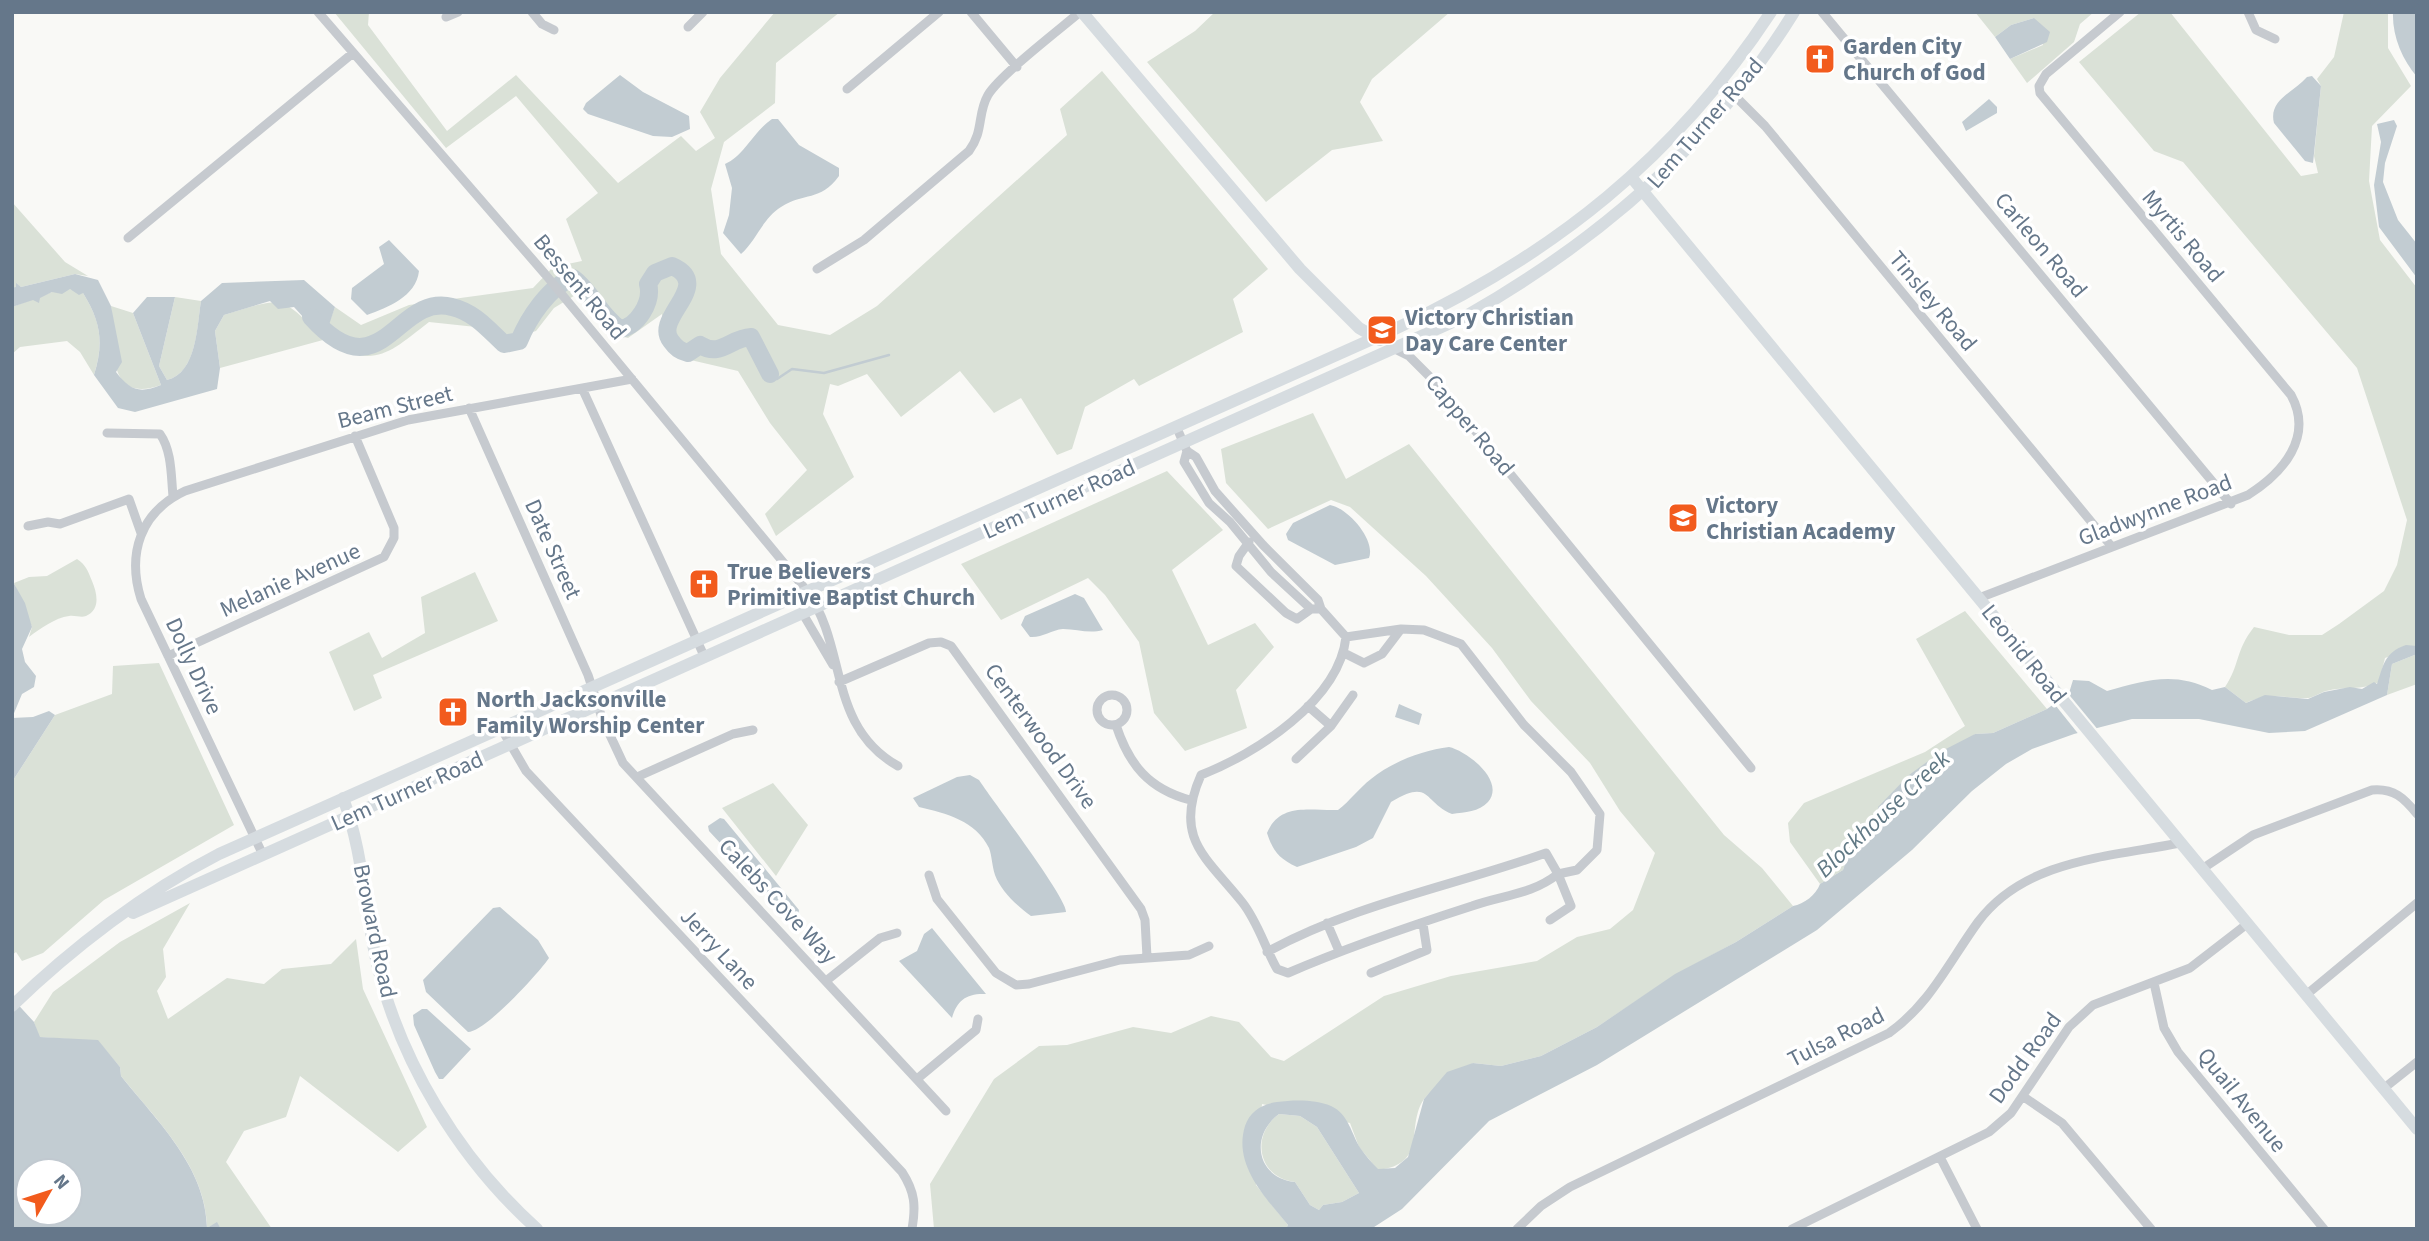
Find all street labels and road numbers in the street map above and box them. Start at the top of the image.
street label: Lem Turner Road [1639,50,1771,196]
street label: Myrtis Road [2134,182,2232,290]
street label: Carleon Road [1987,185,2095,305]
street label: Bessent Road [526,227,634,347]
street label: Tinsley Road [1881,244,1985,358]
street label: Capper Road [1418,367,1522,483]
street label: Beam Street [334,377,456,437]
street label: Lem Turner Road [978,451,1140,547]
street label: Gladwynne Road [2073,466,2237,554]
street label: Date Street [516,494,590,605]
street label: Melanie Avenue [214,534,366,626]
street label: Leonid Road [1973,597,2075,711]
street label: Dolly Drive [157,612,231,720]
street label: Centerwood Drive [977,656,1105,816]
street label: Lem Turner Road [326,743,488,839]
street label: Calebs Cove Way [711,831,845,971]
street label: Broward Road [345,861,405,1001]
street label: Jerry Lane [672,901,766,997]
street label: Tulsa Road [1782,998,1890,1076]
street label: Dodd Road [1980,1005,2070,1111]
street label: Quail Avenue [2189,1041,2295,1159]

